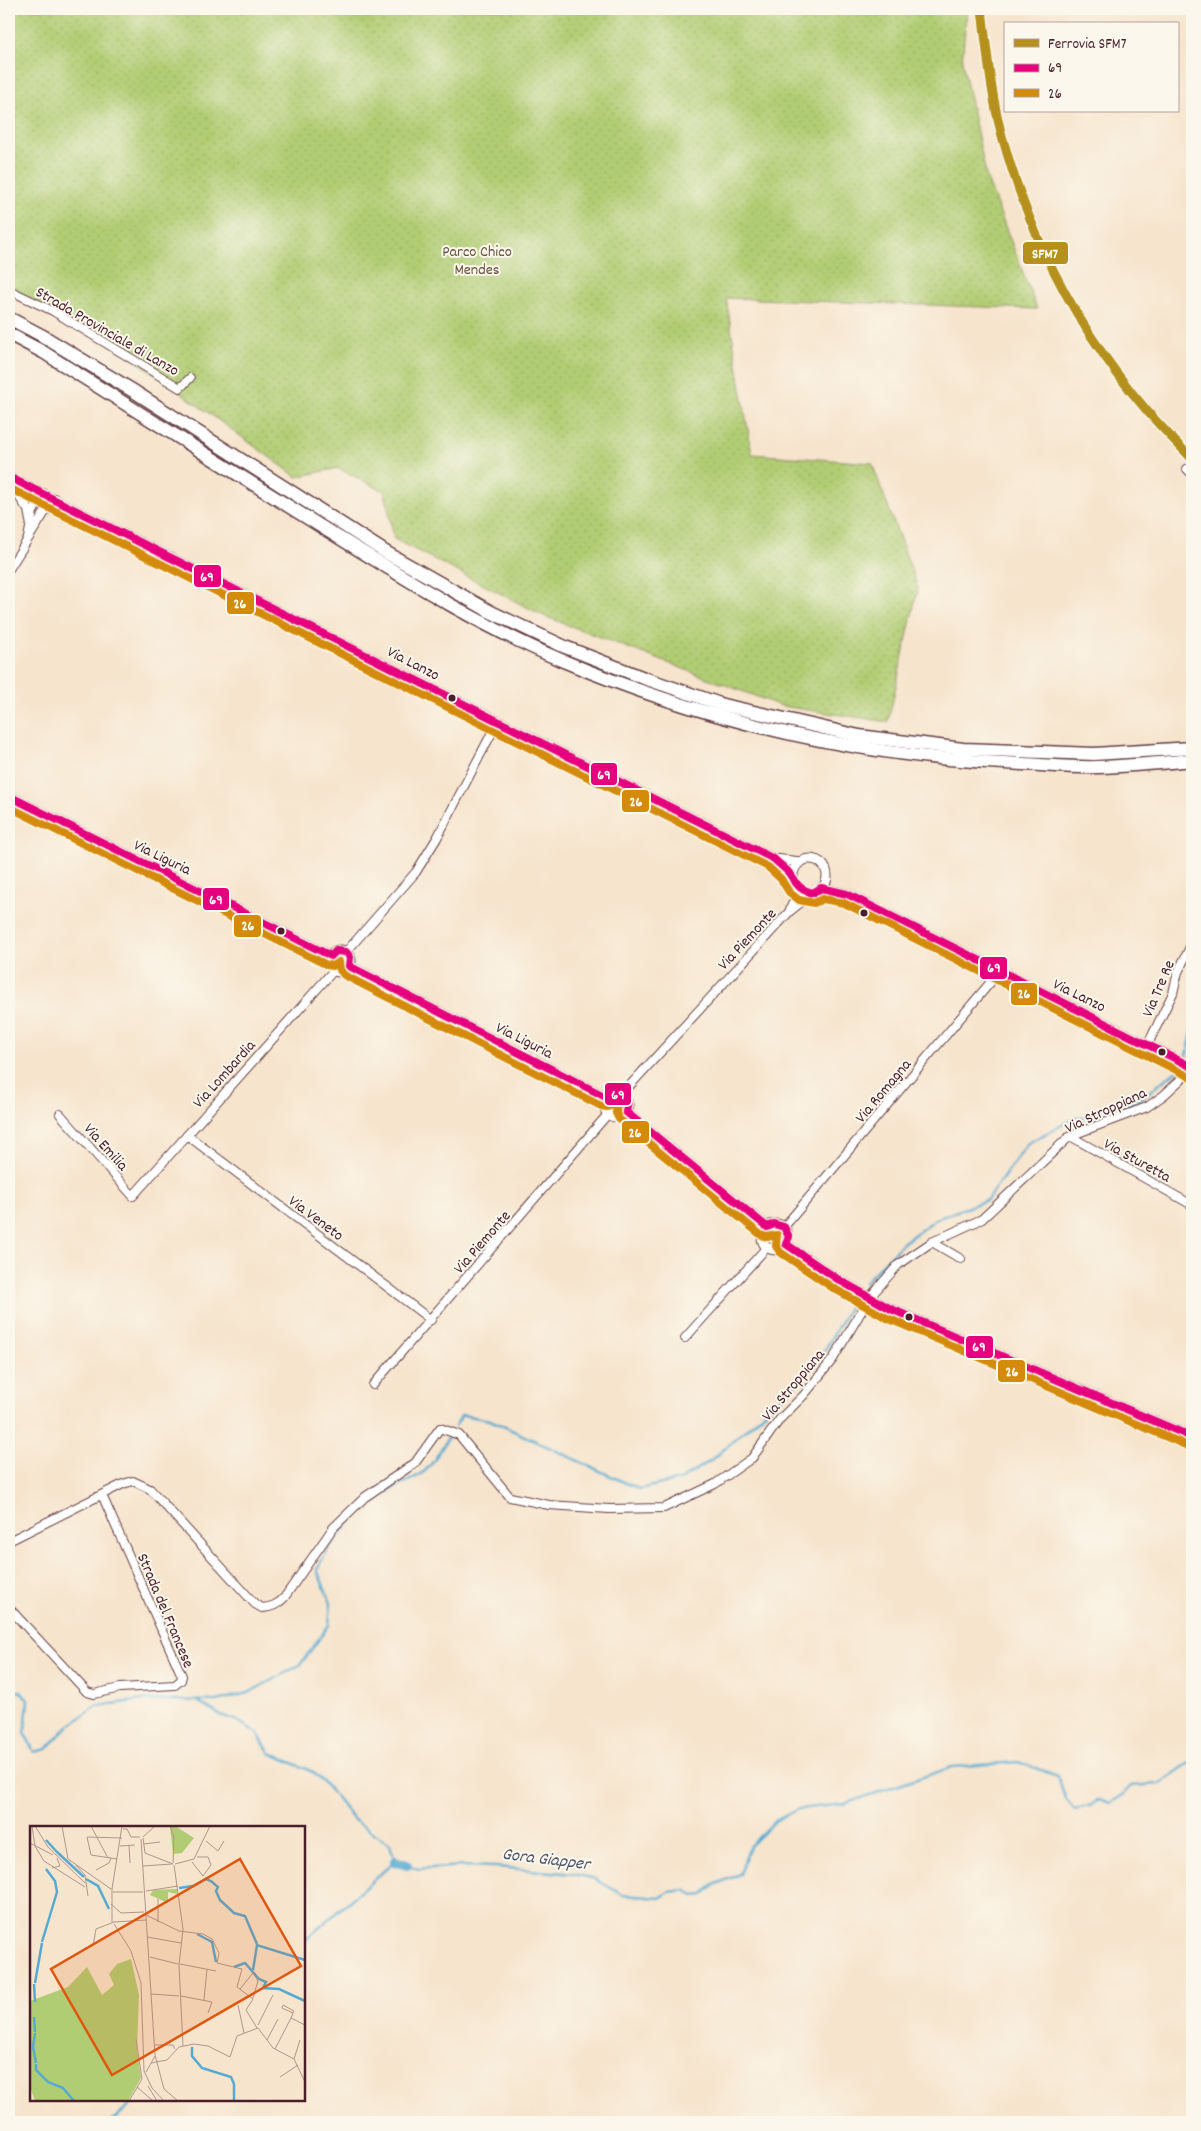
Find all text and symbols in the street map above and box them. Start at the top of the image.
legend [1004,22,1178,112]
text: Ferrovia SFM7 [1048,34,1127,56]
text: 69 [1048,58,1062,80]
text: 26 [1048,84,1062,106]
park label: Parco Chico Mendes [442,241,512,282]
line badge: SFM7 [1022,241,1069,265]
text: SFM7 [1032,245,1059,265]
street label: Strada Provinciale di Lanzo [31,282,183,383]
line badge: 69 [193,564,222,588]
text: 69 [200,568,214,588]
line badge: 26 [226,591,255,615]
text: 26 [234,595,247,615]
street label: Via Lanzo [383,641,443,687]
unlabelled marker [447,693,457,703]
line badge: 69 [590,762,618,786]
text: 69 [597,766,611,786]
line badge: 26 [621,789,650,813]
text: 26 [630,793,643,813]
street label: Via Liguria [129,834,195,882]
line badge: 69 [202,887,230,911]
text: 69 [209,891,223,911]
street label: Via Piemonte [713,904,783,976]
unlabelled marker [859,908,869,918]
line badge: 26 [233,914,262,938]
text: 26 [242,917,255,937]
unlabelled marker [276,926,286,936]
line badge: 69 [979,956,1008,980]
street label: Via Tre Re [1137,957,1182,1021]
text: 69 [987,959,1001,979]
street label: Via Lanzo [1048,974,1109,1019]
line badge: 26 [1010,982,1038,1006]
text: 26 [1018,985,1031,1005]
street label: Via Liguria [491,1017,557,1066]
street label: Via Lombardia [188,1035,262,1114]
unlabelled marker [1157,1047,1167,1057]
street label: Via Romagna [850,1054,918,1129]
line badge: 69 [604,1082,632,1106]
street label: Via Stroppiana [1061,1082,1151,1140]
text: 69 [611,1086,625,1106]
street label: Via Emilia [77,1119,133,1177]
line badge: 26 [621,1120,650,1144]
text: 26 [629,1124,642,1144]
street label: Via Sturetta [1099,1133,1175,1189]
street label: Via Veneto [283,1191,348,1247]
street label: Via Piemonte [449,1206,517,1279]
unlabelled marker [904,1312,914,1322]
line badge: 69 [965,1335,994,1359]
text: 69 [972,1338,986,1358]
street label: Via Stroppiana [757,1344,831,1427]
line badge: 26 [997,1359,1026,1383]
text: 26 [1006,1363,1019,1383]
street label: Strada del Francese [130,1550,199,1672]
inset map [30,1826,305,2101]
water label: Gora Giapper [500,1843,593,1879]

